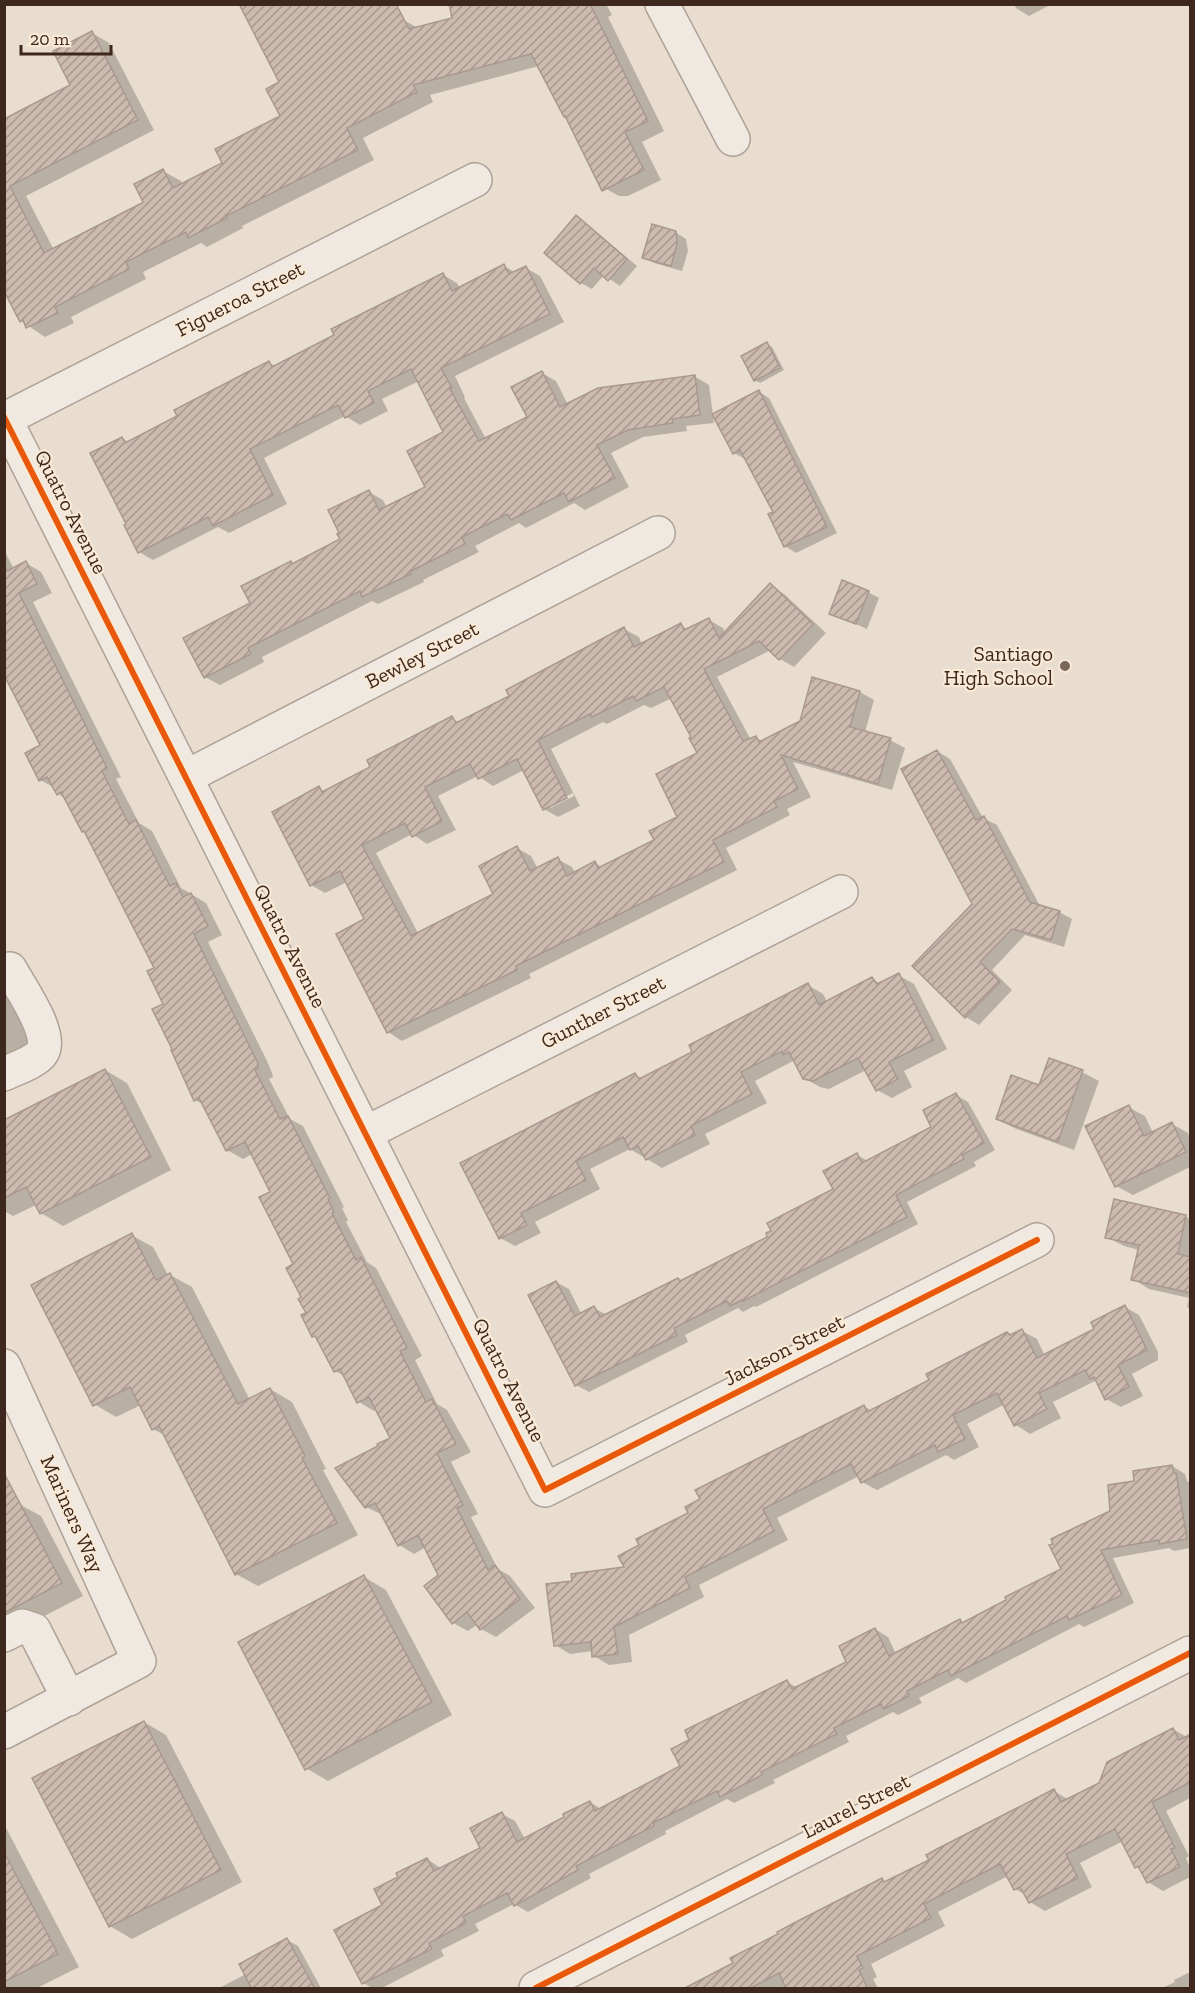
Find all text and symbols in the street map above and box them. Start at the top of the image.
scale bar [21,18,111,56]
text: 20 m [30,28,70,50]
street label: Figueroa Street [171,255,308,342]
street label: Quatro Avenue [30,446,113,578]
street label: Bewley Street [361,615,483,694]
place label: Santiago High School [944,641,1053,690]
marker: Santiago High School [1058,659,1072,673]
street label: Quatro Avenue [249,880,332,1012]
street label: Gunther Street [536,969,669,1054]
street label: Jackson Street [719,1308,848,1391]
street label: Quatro Avenue [468,1314,551,1446]
street label: Mariners Way [35,1451,110,1577]
street label: Laurel Street [798,1768,914,1843]

